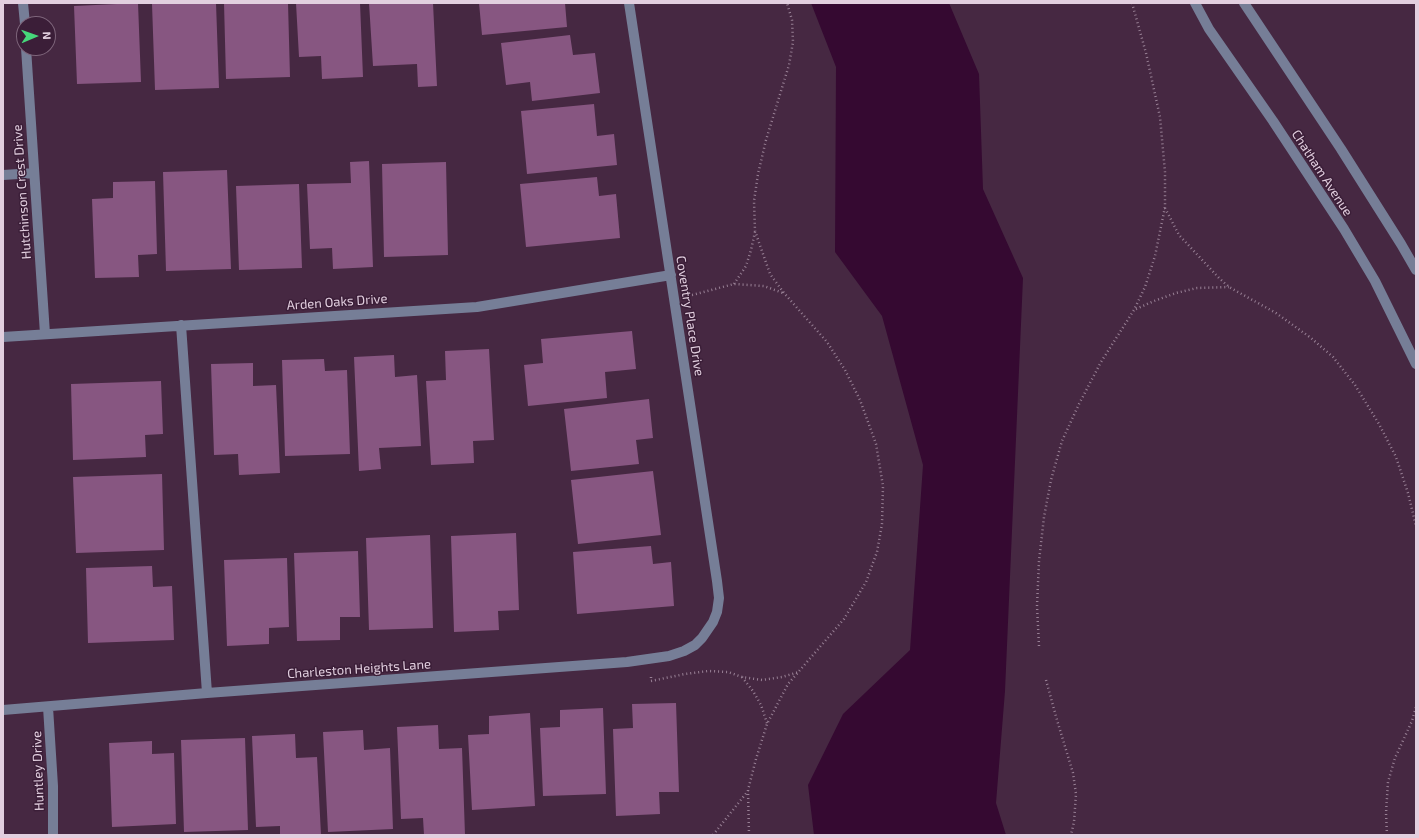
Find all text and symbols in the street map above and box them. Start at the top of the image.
north arrow [16,16,56,56]
text: N [41,31,54,40]
street label: Hutchinson Crest Drive [10,124,34,260]
street label: Chatham Avenue [1288,127,1356,219]
street label: Coventry Place Drive [673,255,707,377]
street label: Arden Oaks Drive [286,291,388,313]
street label: Charleston Heights Lane [287,656,431,682]
street label: Huntley Drive [29,731,47,811]

